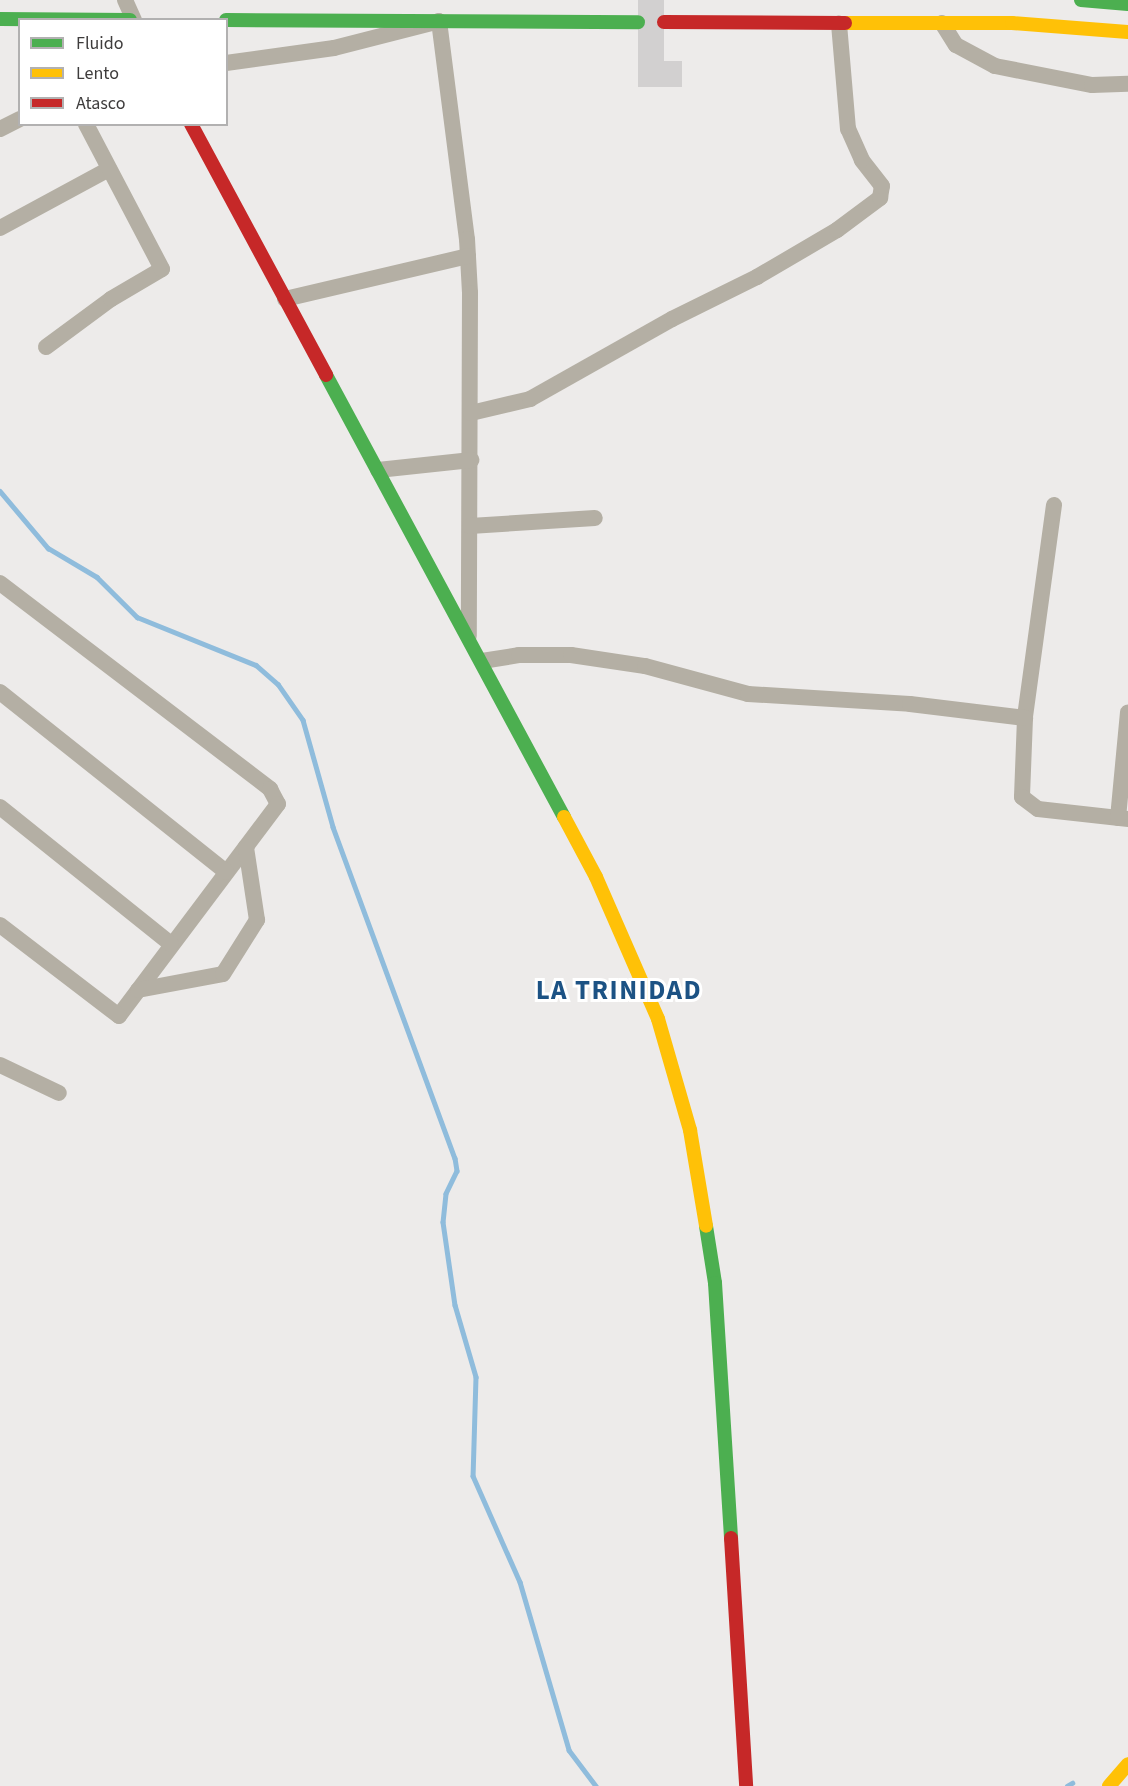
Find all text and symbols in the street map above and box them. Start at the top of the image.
legend [18,18,228,126]
text: Fluido [76,31,123,56]
text: Lento [76,61,119,86]
text: Atasco [76,91,125,116]
district label: LA TRINIDAD [536,975,702,1007]

